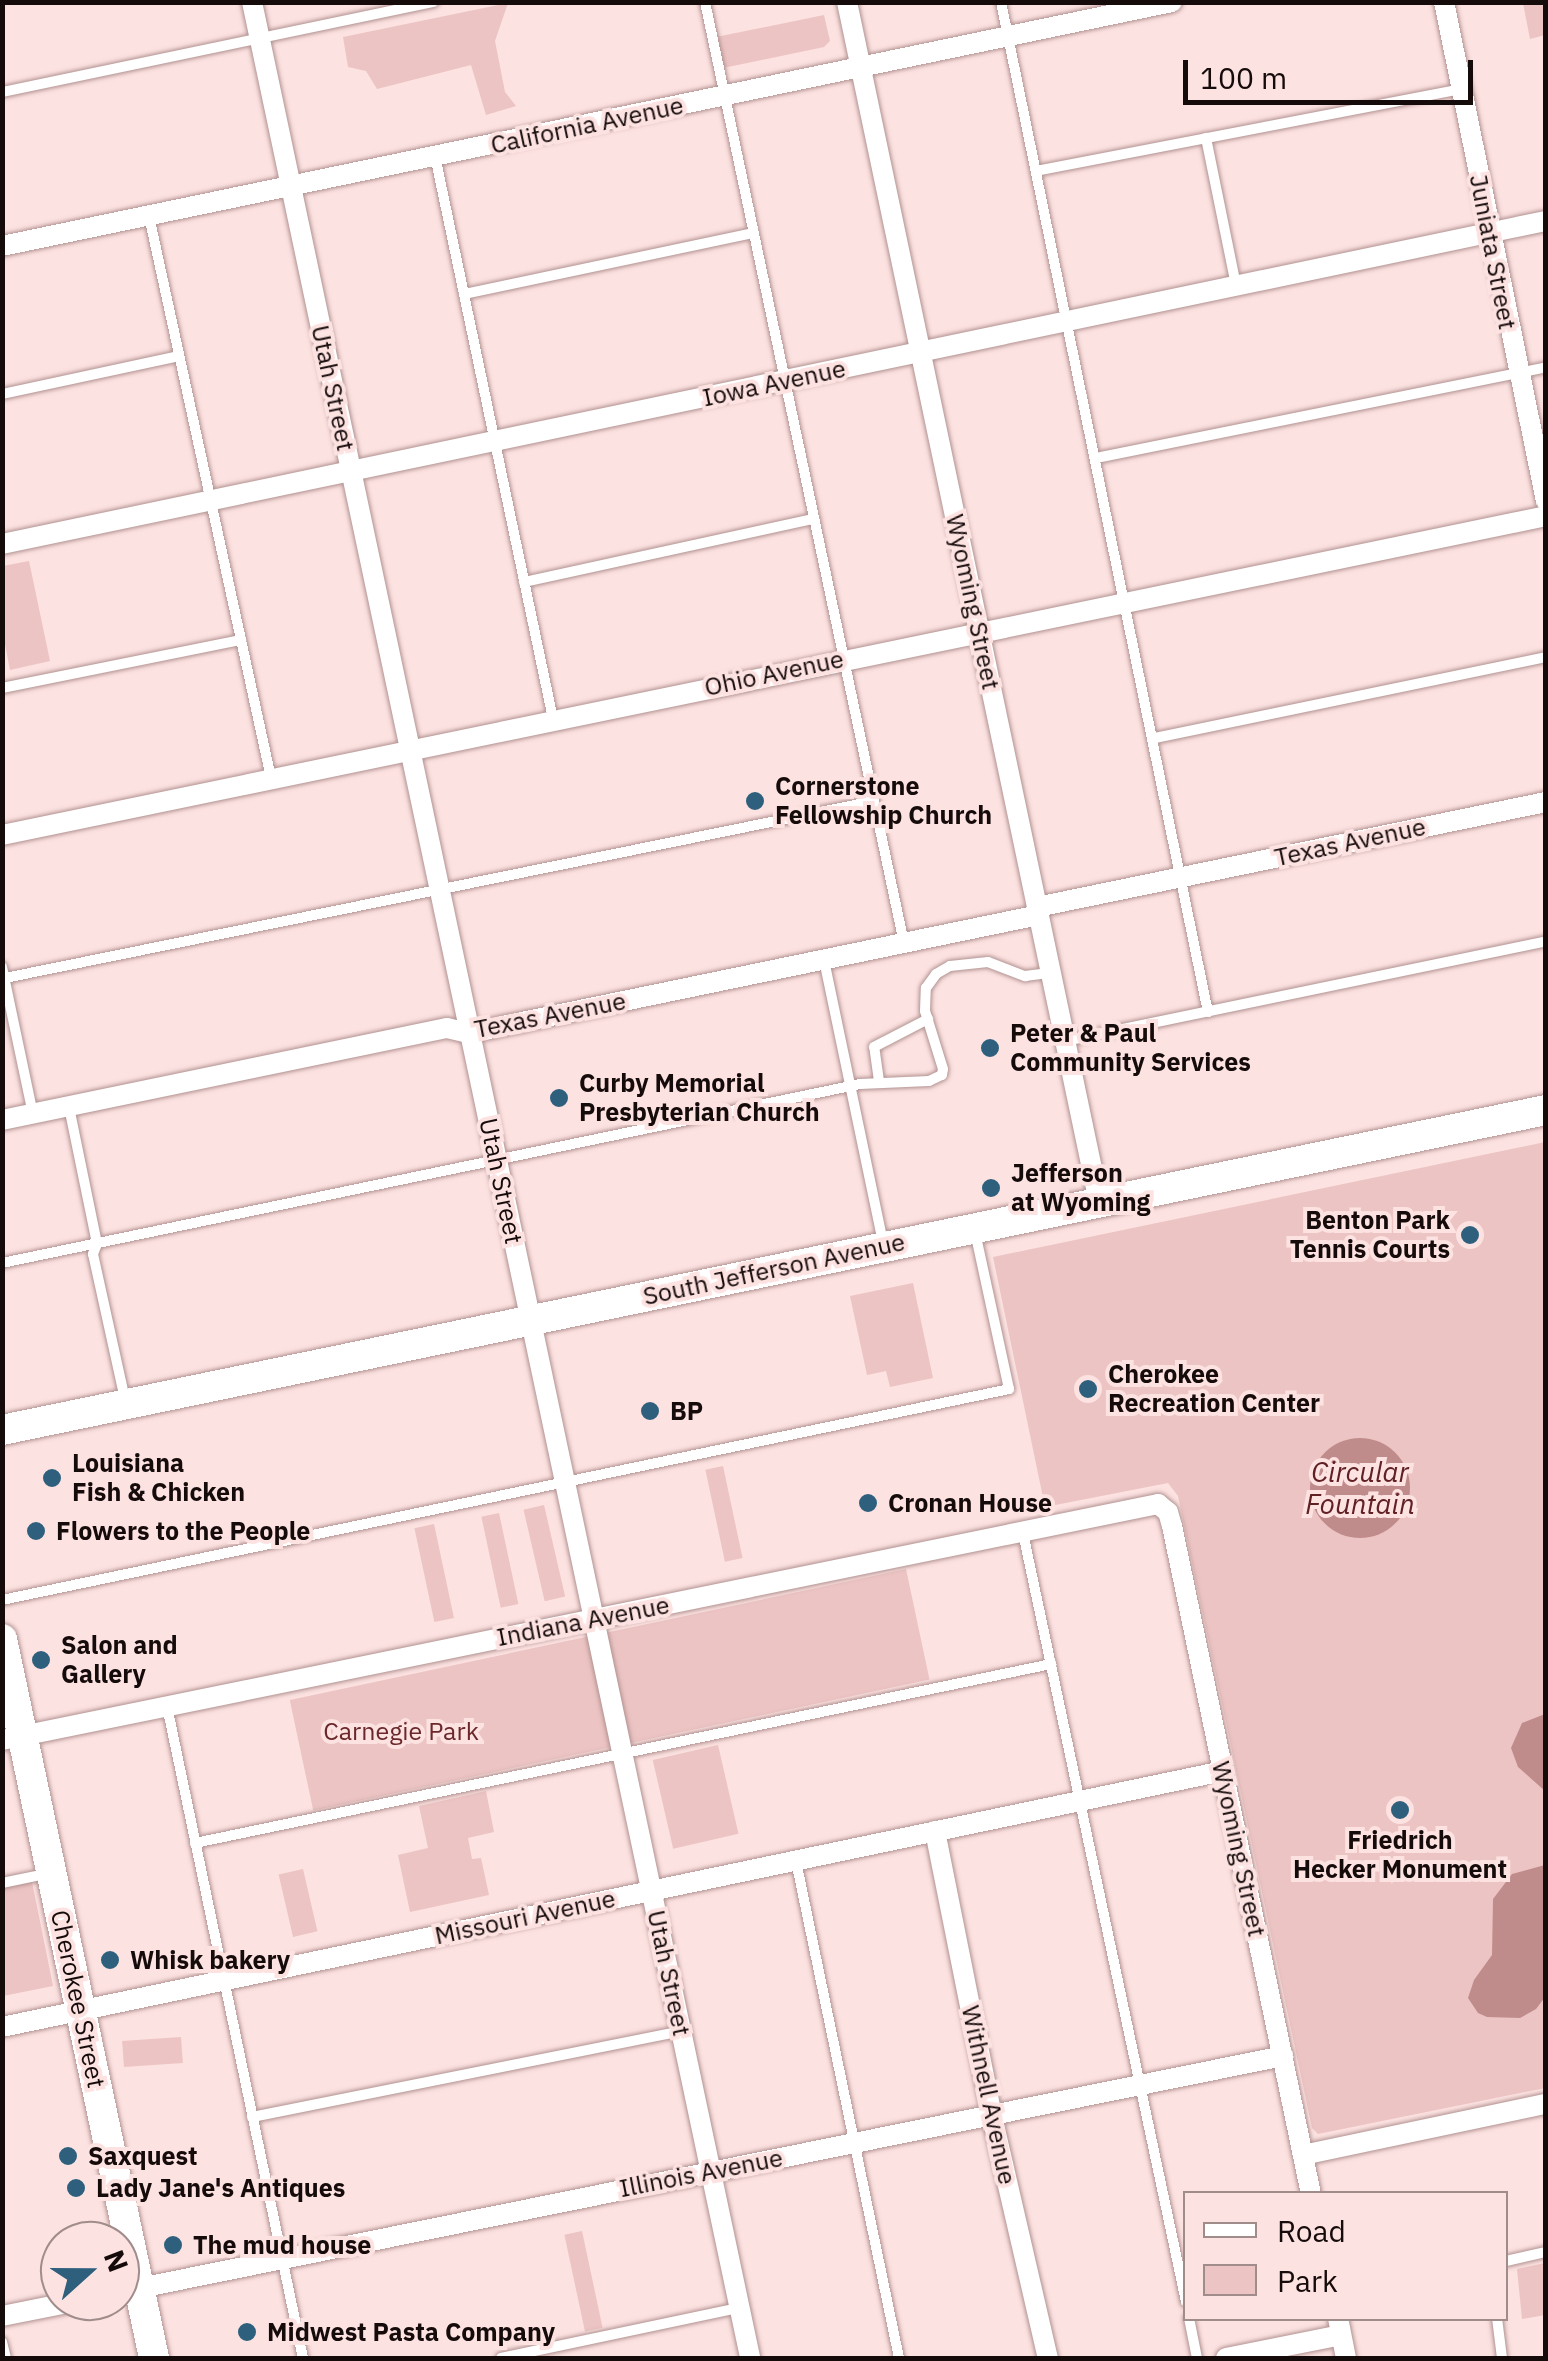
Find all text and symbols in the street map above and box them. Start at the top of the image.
scale bar [1188,40,1478,102]
text: 100 m [1200,58,1287,97]
street label: California Avenue [488,90,686,160]
street label: Juniata Street [1463,172,1523,332]
street label: Utah Street [305,322,361,454]
street label: Iowa Avenue [700,353,848,413]
street label: Wyoming Street [940,512,1006,692]
street label: Ohio Avenue [702,644,846,702]
place label: Cornerstone Fellowship Church [775,772,992,831]
marker: Cornerstone Fellowship Church [744,790,766,812]
street label: Texas Avenue [1272,811,1428,873]
street label: Texas Avenue [472,986,628,1044]
place label: Peter & Paul Community Services [1010,1019,1251,1078]
marker: Peter & Paul Community Services [979,1037,1001,1059]
place label: Curby Memorial Presbyterian Church [579,1069,820,1128]
marker: Curby Memorial Presbyterian Church [548,1087,570,1109]
street label: Utah Street [473,1115,529,1247]
place label: Jefferson at Wyoming [1011,1159,1150,1218]
marker: Jefferson at Wyoming [980,1177,1002,1199]
place label: Benton Park Tennis Courts [1290,1206,1450,1265]
marker: Benton Park Tennis Courts [1459,1224,1481,1246]
street label: South Jefferson Avenue [640,1227,908,1311]
place label: Cherokee Recreation Center [1108,1360,1320,1419]
marker: Cherokee Recreation Center [1077,1378,1099,1400]
place label: BP [670,1396,703,1426]
marker: BP [639,1400,661,1422]
place label: Louisiana Fish & Chicken [72,1449,245,1508]
water label: Circular Fountain [1305,1455,1415,1521]
marker: Louisiana Fish & Chicken [41,1467,63,1489]
place label: Cronan House [888,1488,1052,1518]
marker: Cronan House [857,1492,879,1514]
place label: Flowers to the People [56,1516,310,1546]
marker: Flowers to the People [25,1520,47,1542]
street label: Indiana Avenue [494,1590,672,1652]
place label: Salon and Gallery [61,1631,178,1690]
marker: Salon and Gallery [30,1649,52,1671]
park label: Carnegie Park [323,1716,479,1746]
street label: Wyoming Street [1206,1759,1272,1939]
marker: Friedrich Hecker Monument [1389,1799,1411,1821]
place label: Friedrich Hecker Monument [1293,1826,1507,1885]
street label: Missouri Avenue [432,1883,618,1951]
street label: Cherokee Street [44,1907,112,2091]
street label: Utah Street [641,1907,697,2039]
place label: Whisk bakery [130,1945,290,1975]
marker: Whisk bakery [99,1949,121,1971]
street label: Withnell Avenue [955,2003,1023,2187]
place label: Saxquest [88,2141,198,2171]
street label: Illinois Avenue [617,2142,785,2204]
marker: Saxquest [57,2145,79,2167]
place label: Lady Jane's Antiques [96,2173,345,2203]
marker: Lady Jane's Antiques [65,2177,87,2199]
legend [1183,2191,1508,2321]
text: Road [1277,2211,1346,2250]
north arrow [40,2221,140,2321]
place label: The mud house [193,2230,371,2260]
marker: The mud house [162,2234,184,2256]
text: N [96,2245,138,2277]
text: Park [1277,2261,1338,2300]
place label: Midwest Pasta Company [267,2317,555,2347]
marker: Midwest Pasta Company [236,2321,258,2343]

